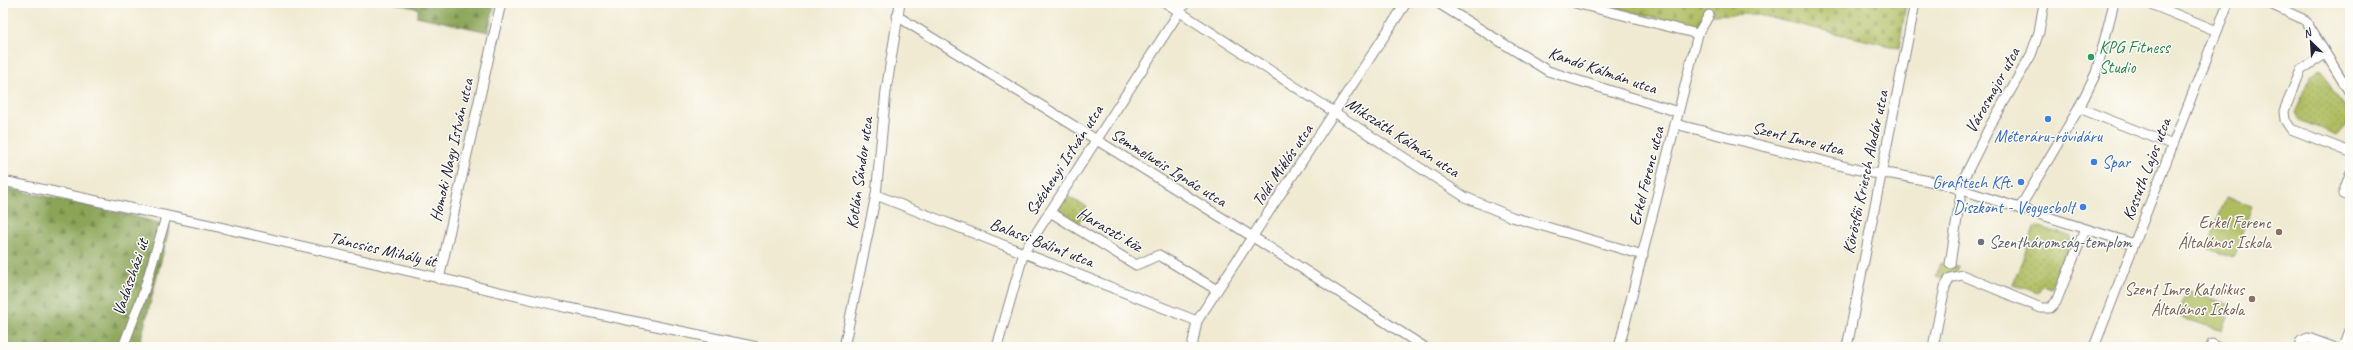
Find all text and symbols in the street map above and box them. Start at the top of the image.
north arrow [2291,22,2331,62]
text: N [2301,24,2315,41]
place label: KPG Fitness Studio [2099,37,2172,78]
street label: Kandó Kálmán utca [1546,42,1661,99]
street label: Városmajor utca [1960,43,2025,137]
marker: KPG Fitness Studio [2086,52,2096,62]
street label: Homoki Nagy István utca [425,75,478,224]
street label: Körösfői Kriesch Aladár utca [1838,87,1893,256]
street label: Mikszáth Kálmán utca [1342,93,1464,183]
street label: Széchenyi István utca [1021,100,1109,220]
street label: Kossuth Lajos utca [2117,113,2176,223]
street label: Kotlán Sándor utca [841,114,878,230]
marker: Méteráru-rövidáru [2043,114,2053,124]
street label: Szent Imre utca [1750,117,1848,161]
street label: Toldi Miklós utca [1247,119,1318,210]
street label: Semmelweis Ignác utca [1107,123,1231,212]
street label: Erkel Ferenc utca [1624,123,1669,228]
place label: Méteráru-rövidáru [1994,126,2104,147]
place label: Spar [2102,152,2132,173]
marker: Spar [2089,157,2099,167]
place label: Grafitech Kft. [1932,172,2014,193]
marker: Grafitech Kft. [2016,177,2026,187]
place label: Diszkont - Vegyesbolt [1953,197,2077,218]
street label: Haraszti köz [1074,202,1147,257]
marker: Diszkont - Vegyesbolt [2078,202,2088,212]
place label: Erkel Ferenc Általános Iskola [2178,212,2273,253]
street label: Balassi Bálint utca [987,213,1099,273]
street label: Táncsics Mihály út [327,227,441,273]
marker: Erkel Ferenc Általános Iskola [2274,227,2284,237]
place label: Szentháromság-templom [1989,232,2133,253]
street label: Vadászházi út [108,234,154,318]
marker: Szentháromság-templom [1976,237,1986,247]
place label: Szent Imre Katolikus Általános Iskola [2124,279,2246,320]
marker: Szent Imre Katolikus Általános Iskola [2247,294,2257,304]

